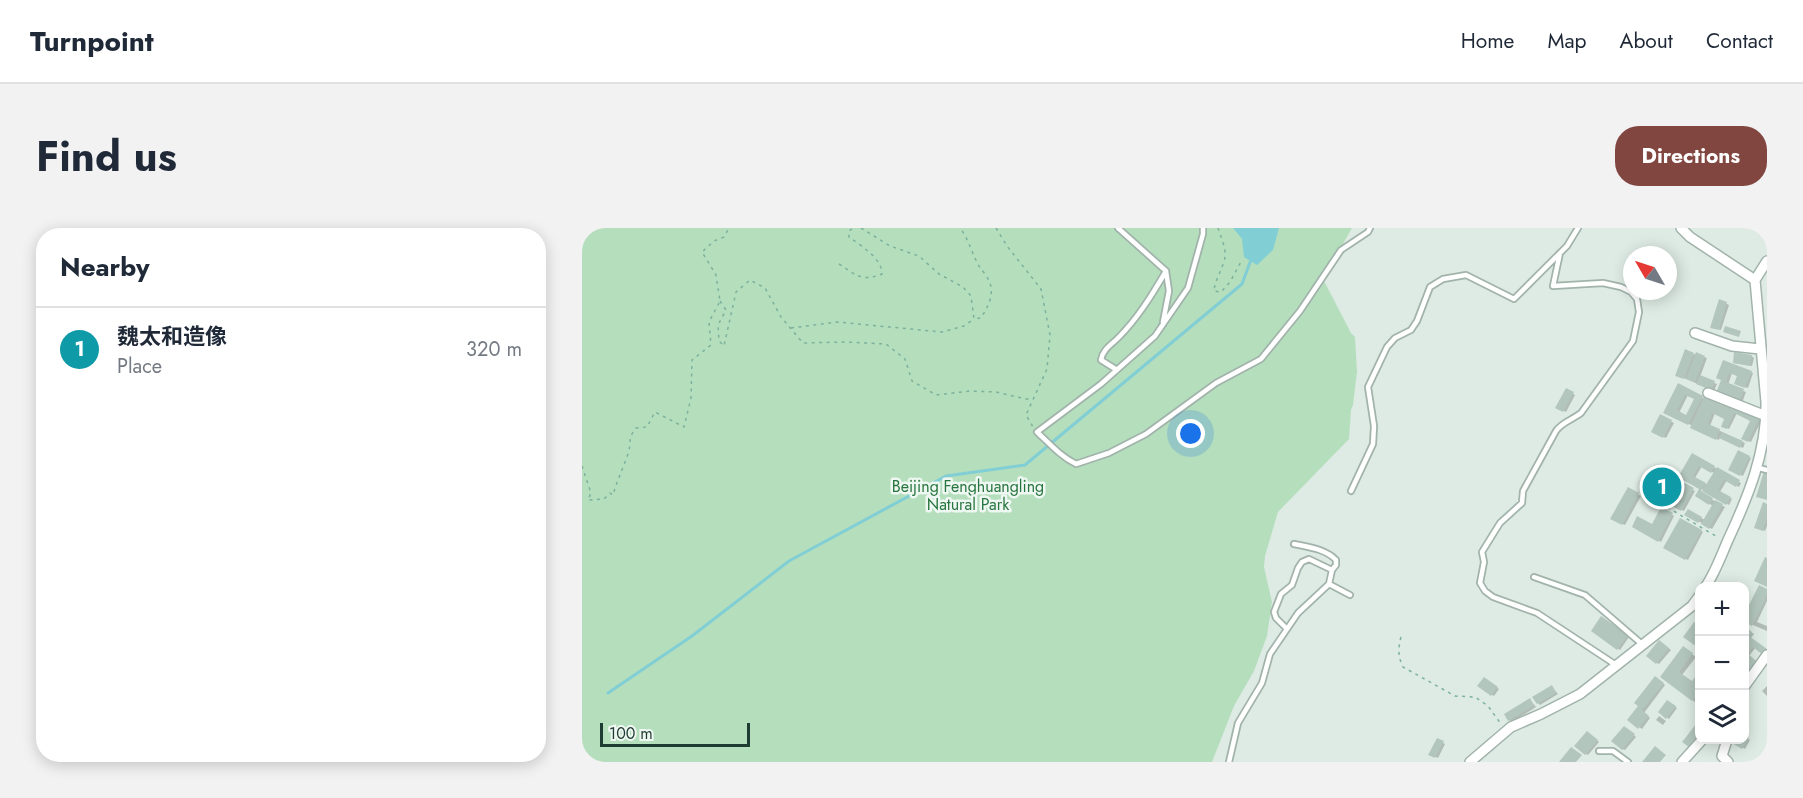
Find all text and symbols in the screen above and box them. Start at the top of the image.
text: Turnpoint [30,21,154,62]
text: Home [1461,26,1514,56]
text: Map [1547,26,1587,56]
text: About [1620,26,1673,56]
text: Contact [1706,26,1773,56]
text: Find us [36,126,177,187]
button: Directions [1615,126,1767,186]
north arrow [1623,246,1677,300]
text: Nearby [60,248,149,286]
text: 魏太和造像 [117,320,227,352]
text: 1 [74,335,85,364]
text: 320 m [466,335,522,364]
text: Place [117,352,162,381]
your location [1176,419,1205,448]
pin: 1 [1642,464,1682,510]
park label: Beijing Fenghuangling Natural Park [892,475,1044,516]
map controls [1695,582,1749,744]
button: + [1695,582,1749,636]
button: − [1695,636,1749,690]
button: layers [1695,690,1749,744]
scale bar [600,720,750,748]
text: 100 m [609,722,653,745]

